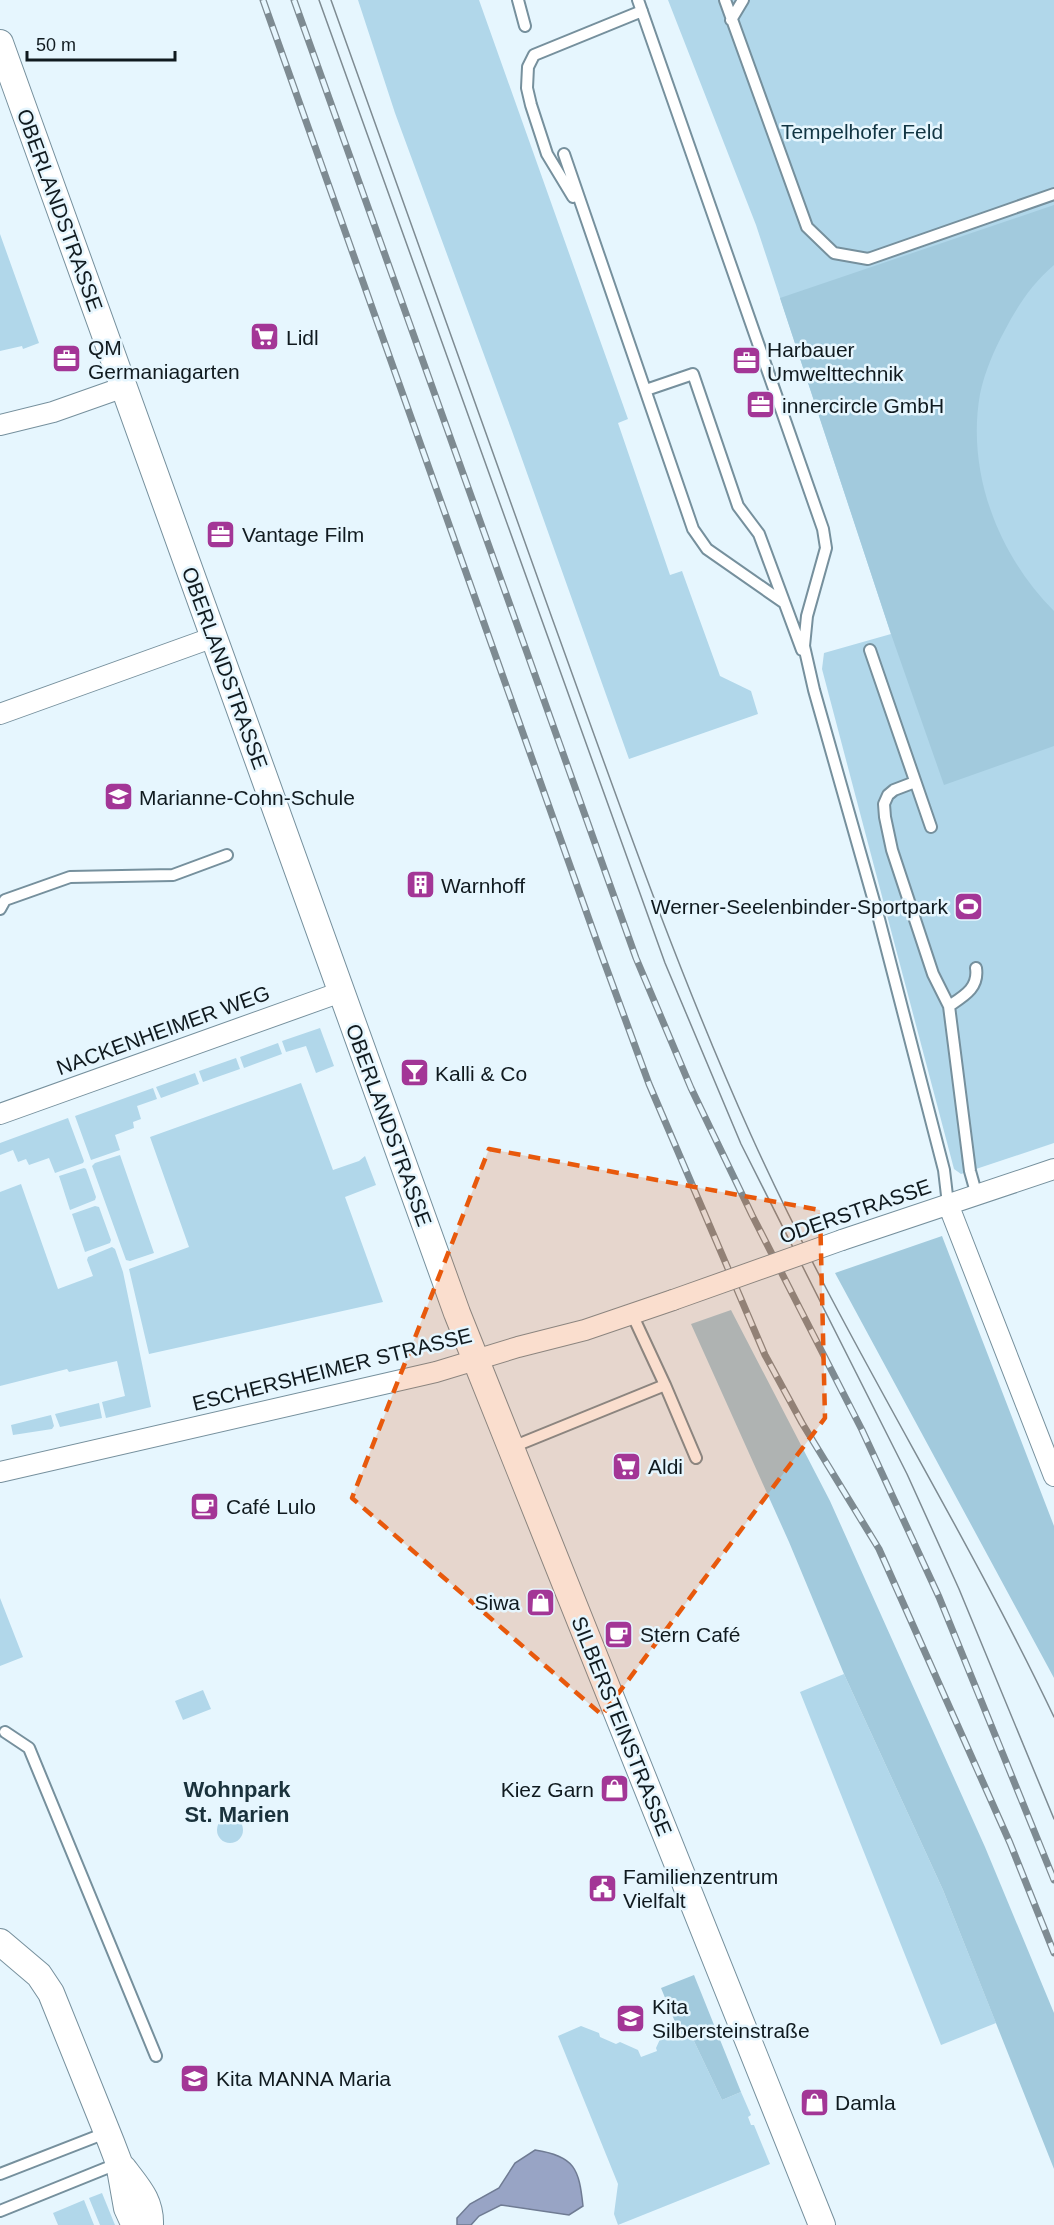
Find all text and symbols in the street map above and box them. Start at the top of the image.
scale bar [27,24,176,62]
text: 50 m [36,35,76,55]
street label: OBERLANDSTRASSE [13,106,107,314]
park label: Tempelhofer Feld [781,120,943,143]
supermarket icon: Lidl [249,321,281,353]
place label: Lidl [286,326,319,349]
place label: QM Germaniagarten [88,336,240,383]
place label: Harbauer Umwelttechnik [767,338,904,385]
office icon: QM Germaniagarten [51,343,83,375]
office icon: Harbauer Umwelttechnik [730,345,762,377]
office icon: innercircle GmbH [745,389,777,421]
place label: innercircle GmbH [782,394,944,417]
office icon: Vantage Film [205,518,237,550]
place label: Vantage Film [242,523,364,546]
street label: OBERLANDSTRASSE [178,564,272,772]
school or university icon: Marianne-Cohn-Schule [102,781,134,813]
place label: Marianne-Cohn-Schule [139,786,355,809]
building icon: Warnhoff [404,869,436,901]
place label: Warnhoff [441,874,525,897]
sports icon: Werner-Seelenbinder-Sportpark [953,890,985,922]
place label: Werner-Seelenbinder-Sportpark [651,895,948,918]
street label: NACKENHEIMER WEG [53,981,273,1079]
street label: OBERLANDSTRASSE [342,1021,436,1229]
bar icon: Kalli & Co [398,1057,430,1089]
place label: Kalli & Co [435,1062,527,1085]
street label: ODERSTRASSE [776,1174,934,1248]
street label: ESCHERSHEIMER STRASSE [190,1323,474,1415]
supermarket icon: Aldi [611,1450,643,1482]
place label: Aldi [648,1455,683,1478]
cafe icon: Café Lulo [189,1490,221,1522]
place label: Café Lulo [226,1495,316,1518]
shop icon: Siwa [525,1586,557,1618]
place label: Siwa [474,1591,520,1614]
street label: SILBERSTEINSTRASSE [567,1613,677,1839]
cafe icon: Stern Café [603,1618,635,1650]
place label: Stern Café [640,1623,740,1646]
shop icon: Kiez Garn [599,1773,631,1805]
district label: Wohnpark St. Marien [183,1777,291,1827]
place label: Kiez Garn [501,1778,594,1801]
place label: Familienzentrum Vielfalt [623,1865,778,1912]
public building icon: Familienzentrum Vielfalt [586,1872,618,1904]
place label: Kita Silbersteinstraße [652,1995,810,2042]
school or university icon: Kita Silbersteinstraße [615,2002,647,2034]
school or university icon: Kita MANNA Maria [179,2062,211,2094]
place label: Kita MANNA Maria [216,2067,391,2090]
shop icon: Damla [798,2086,830,2118]
place label: Damla [835,2091,896,2114]

